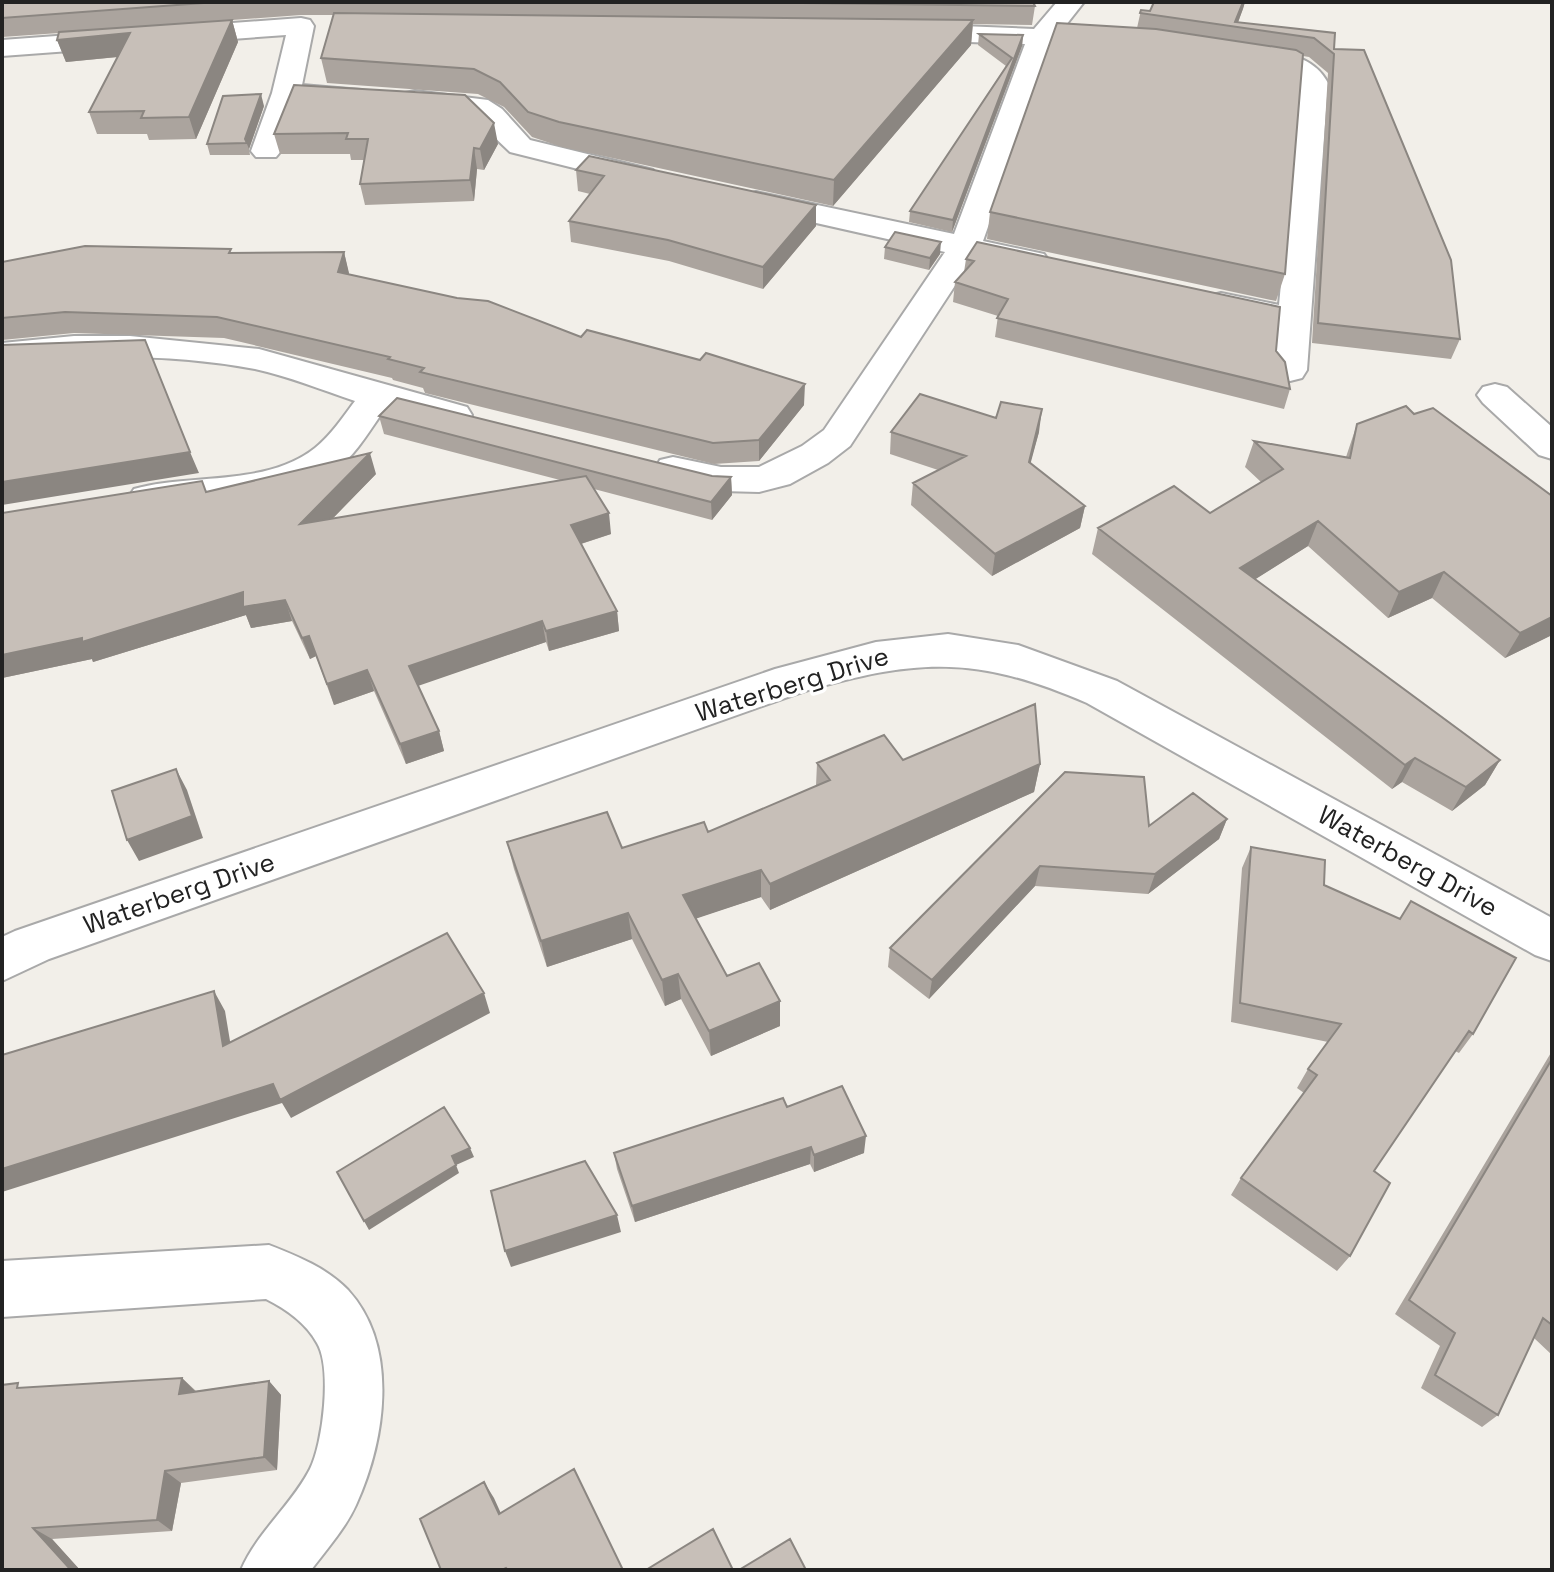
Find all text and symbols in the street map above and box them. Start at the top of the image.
street label: Waterberg Drive [691,638,893,730]
street label: Waterberg Drive [1312,798,1504,924]
street label: Waterberg Drive [79,844,279,942]

